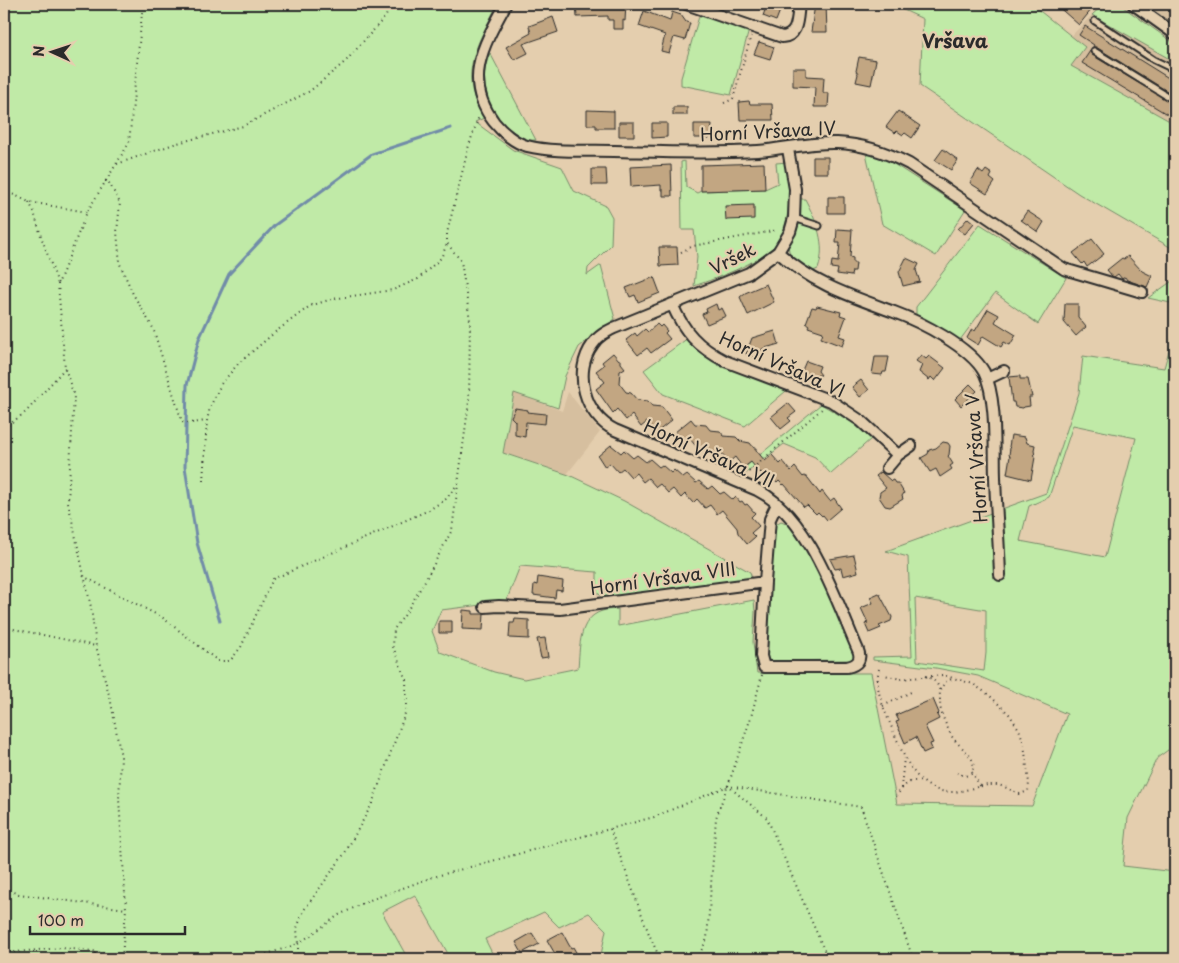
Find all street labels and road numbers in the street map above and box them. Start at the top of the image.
street label: Horní Vršava IV [699,113,837,148]
street label: Vršek [705,235,760,281]
street label: Horní Vršava VI [715,324,850,404]
street label: Horní Vršava V [958,392,993,524]
street label: Horní Vršava VII [640,412,779,494]
street label: Horní Vršava VIII [588,554,737,601]

